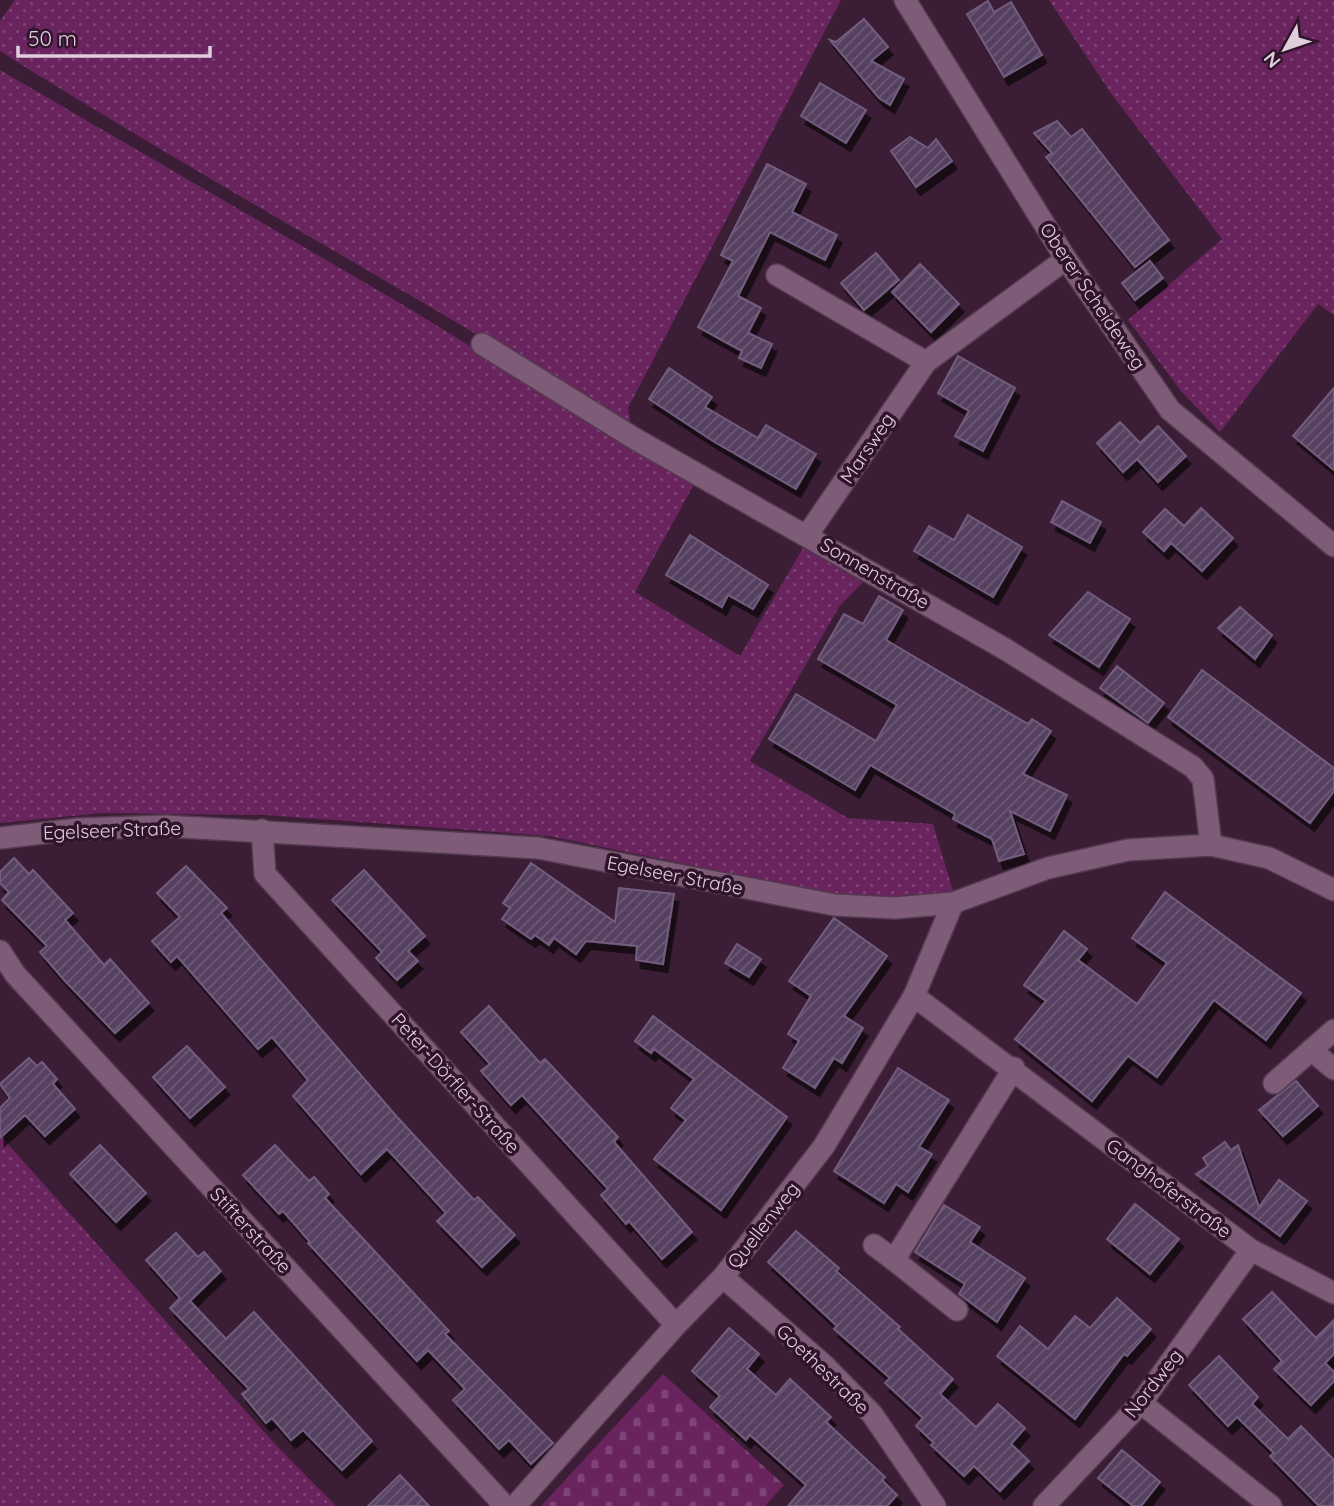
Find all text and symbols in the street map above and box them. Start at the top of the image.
scale bar [18,14,210,58]
north arrow [1250,14,1320,84]
text: 50 m [28,25,77,51]
text: N [1258,47,1286,73]
street label: Oberer Scheideweg [1035,218,1151,374]
street label: Marsweg [835,408,899,488]
street label: Sonnenstraße [816,532,934,614]
street label: Egelseer Straße [43,816,181,844]
street label: Egelseer Straße [605,850,745,900]
street label: Peter-Dörfler-Straße [387,1008,525,1158]
street label: Ganghoferstraße [1102,1133,1236,1243]
street label: Quellenweg [722,1177,804,1273]
street label: Stifterstraße [205,1182,297,1278]
street label: Goethestraße [772,1319,874,1419]
street label: Nordweg [1119,1344,1187,1422]

